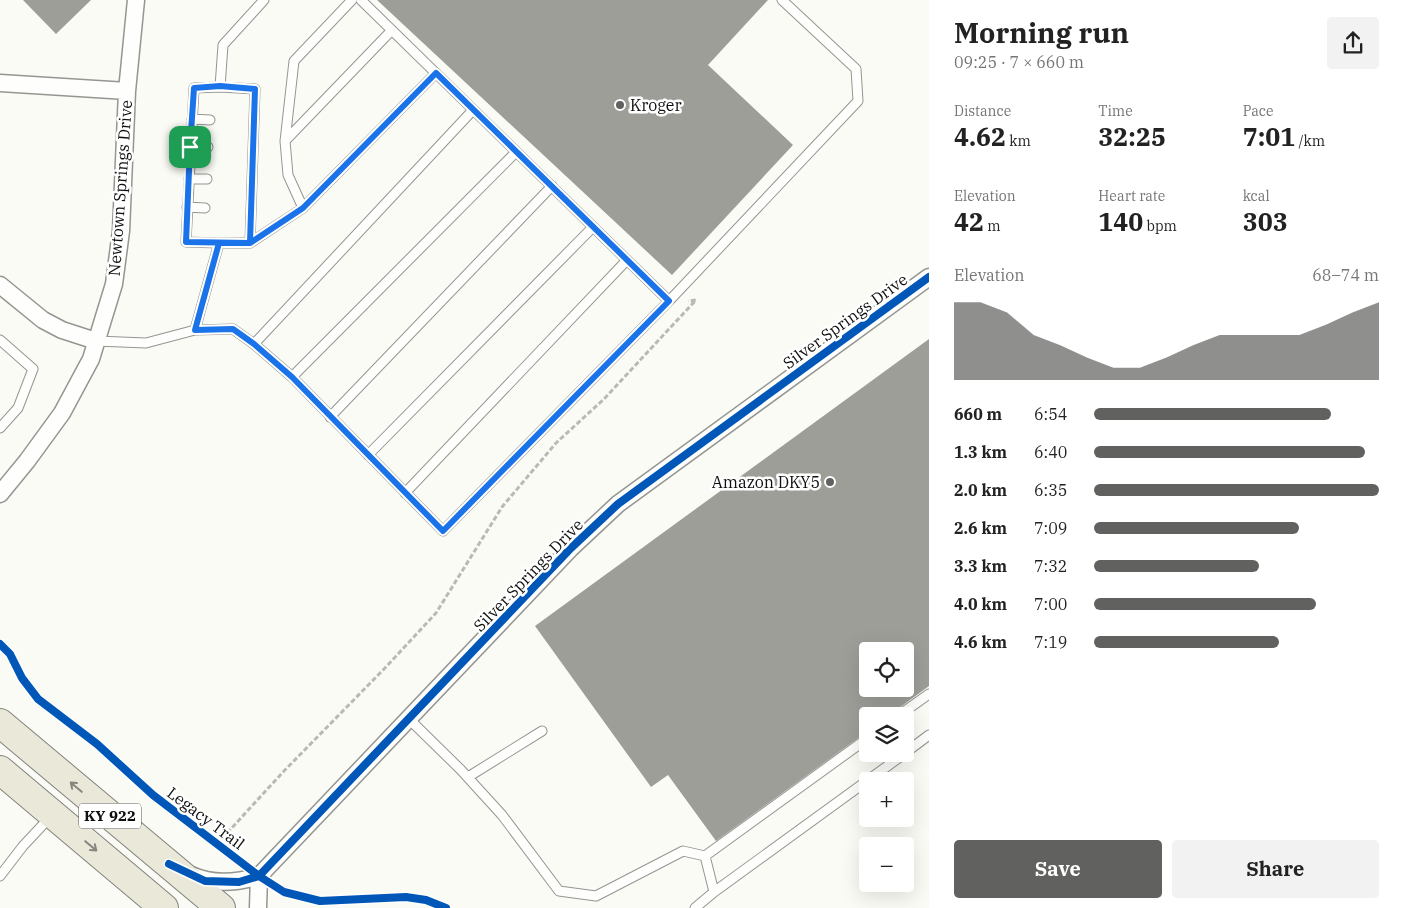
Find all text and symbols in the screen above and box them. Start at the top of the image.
text: Morning run [954,14,1129,51]
button: share [1327,17,1379,69]
text: 09:25 · 7 × 660 m [954,52,1084,72]
place label: Kroger [630,95,682,115]
street label: Newtown Springs Drive [104,99,136,277]
marker: Kroger [614,99,626,111]
text: Distance [954,102,1011,120]
text: Time [1098,102,1133,120]
text: Pace [1243,102,1273,120]
text: 4.62 [954,120,1006,153]
text: 32:25 [1098,120,1166,153]
text: 7:01 [1243,120,1295,153]
pin [169,126,211,168]
text: km [1006,132,1031,150]
text: /km [1295,132,1325,150]
icon: arrive [176,133,204,161]
text: Elevation [954,187,1016,205]
text: Heart rate [1098,187,1165,205]
text: kcal [1243,187,1270,205]
text: 42 [954,205,984,238]
text: 140 [1098,205,1143,238]
text: 303 [1243,205,1288,238]
text: m [984,217,1001,235]
text: bpm [1143,217,1177,235]
text: Elevation [954,265,1024,285]
text: 68–74 m [1312,265,1379,285]
street label: Silver Springs Drive [779,269,911,373]
text: 660 m [954,404,1002,424]
text: 6:54 [1034,404,1067,424]
text: 1.3 km [954,442,1007,462]
text: 6:40 [1034,442,1067,462]
place label: Amazon DKY5 [712,472,820,492]
marker: Amazon DKY5 [824,476,836,488]
text: 2.0 km [954,480,1007,500]
text: 6:35 [1034,480,1067,500]
street label: Silver Springs Drive [469,514,587,636]
text: 2.6 km [954,518,1007,538]
text: 7:09 [1034,518,1067,538]
text: 3.3 km [954,556,1007,576]
text: 7:32 [1034,556,1067,576]
text: 4.0 km [954,594,1007,614]
text: 7:00 [1034,594,1067,614]
text: 4.6 km [954,632,1007,652]
text: 7:19 [1034,632,1067,652]
map controls [859,642,914,892]
button: locate [859,642,914,697]
button: layers [859,707,914,762]
button: + [859,772,914,827]
one-way arrow [70,782,83,793]
street label: Legacy Trail [163,782,249,854]
road number: KY 922 [79,804,141,828]
button: − [859,837,914,892]
button: Save [954,840,1162,898]
button: Share [1172,840,1379,898]
one-way arrow [84,841,97,852]

